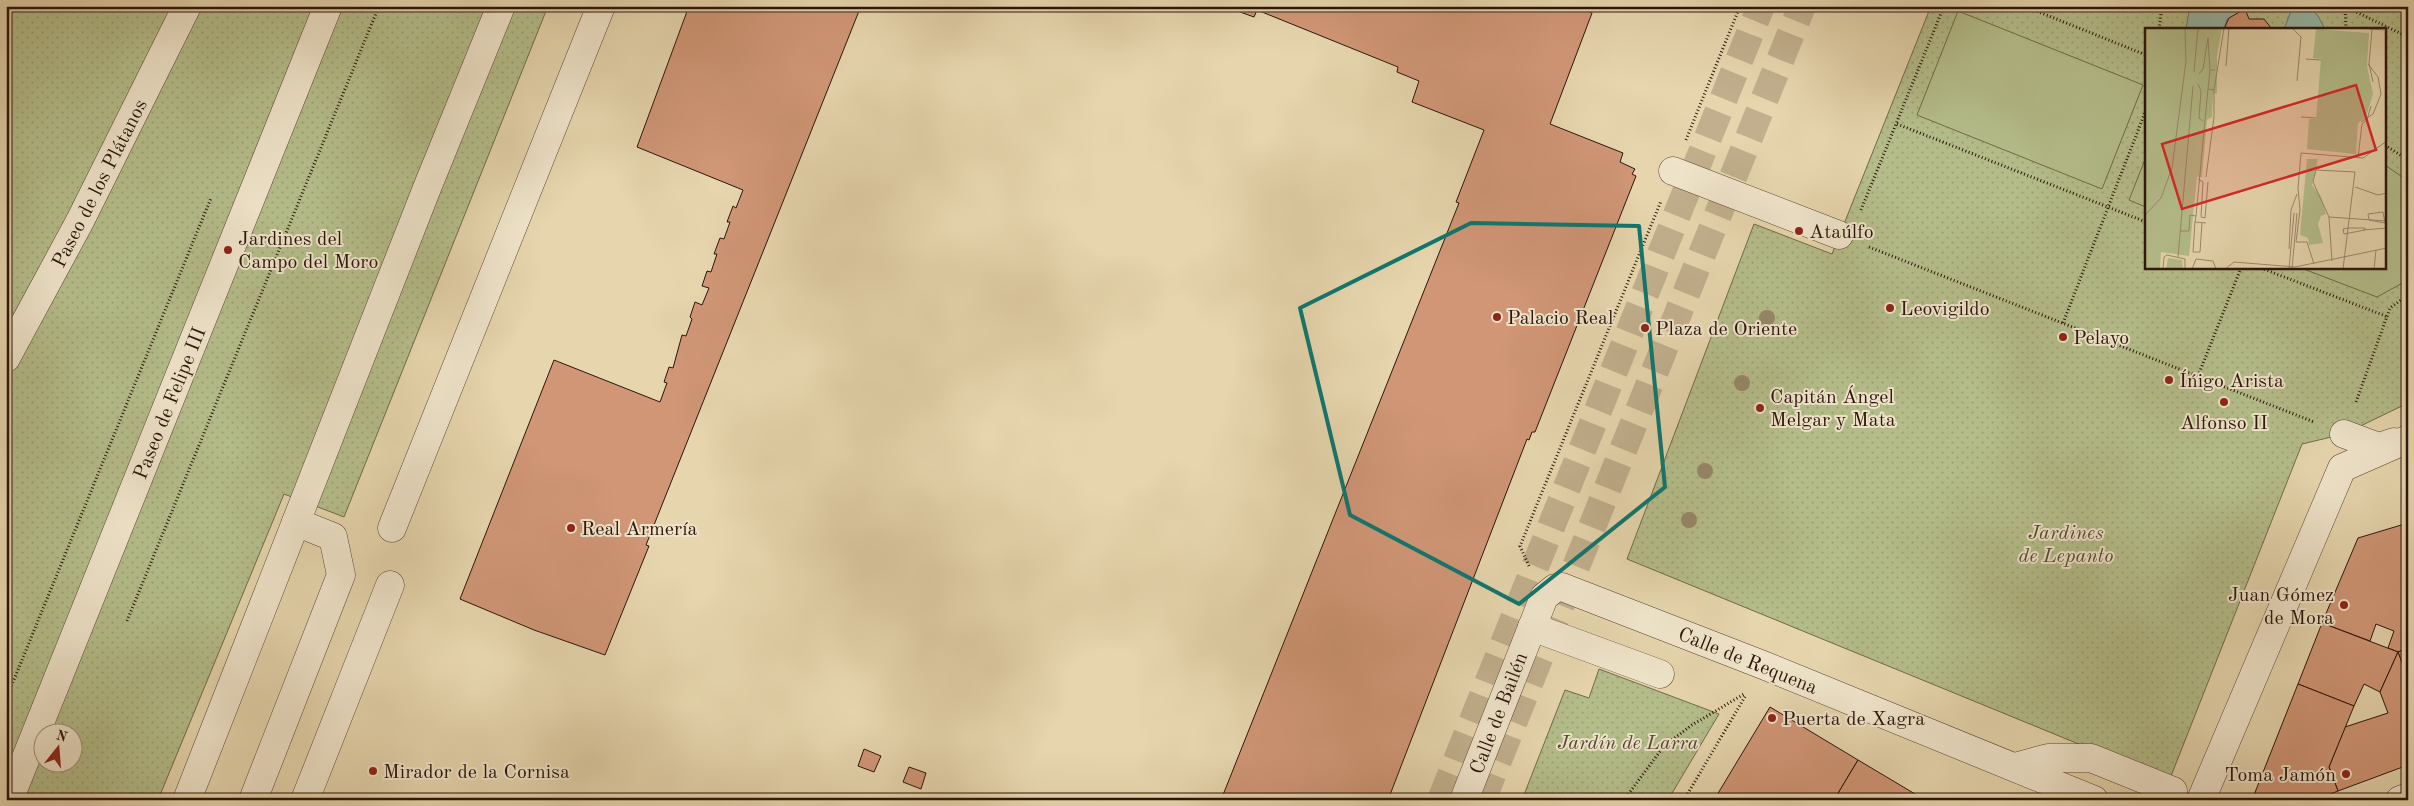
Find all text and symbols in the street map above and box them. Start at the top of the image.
inset map [2145,28,2386,269]
street label: Paseo de los Plátanos [50,97,152,271]
place label: Ataúlfo [1809,223,1874,243]
marker: Ataúlfo [1793,225,1805,237]
place label: Jardines del Campo del Moro [238,230,378,273]
marker: Jardines del Campo del Moro [222,244,234,256]
place label: Leovigildo [1900,300,1990,320]
marker: Leovigildo [1884,302,1896,314]
place label: Palacio Real [1507,309,1613,329]
marker: Palacio Real [1491,311,1503,323]
place label: Plaza de Oriente [1655,320,1797,340]
marker: Plaza de Oriente [1639,322,1651,334]
street label: Paseo de Felipe III [131,325,211,483]
place label: Pelayo [2073,329,2129,349]
marker: Pelayo [2057,331,2069,343]
place label: Íńigo Arista [2179,369,2284,392]
marker: Íńigo Arista [2163,374,2175,386]
place label: Capitán Ángel Melgar y Mata [1770,385,1896,431]
marker: Alfonso II [2218,396,2230,408]
marker: Capitán Ángel Melgar y Mata [1754,402,1766,414]
place label: Alfonso II [2180,414,2268,434]
place label: Real Armería [581,520,698,540]
marker: Real Armería [565,522,577,534]
park label: Jardines de Lepanto [2019,524,2113,567]
place label: Juan Gómez de Mora [2228,586,2334,629]
marker: Juan Gómez de Mora [2338,599,2350,611]
street label: Calle de Requena [1675,625,1820,699]
street label: Calle de Bailén [1467,650,1532,777]
place label: Puerta de Xagra [1782,710,1925,730]
marker: Puerta de Xagra [1766,712,1778,724]
north arrow [32,724,82,774]
text: N [54,728,69,745]
park label: Jardín de Larra [1557,734,1699,754]
place label: Mirador de la Cornisa [383,763,570,783]
marker: Mirador de la Cornisa [367,765,379,777]
place label: Toma Jamón [2225,766,2336,786]
marker: Toma Jamón [2340,768,2352,780]

